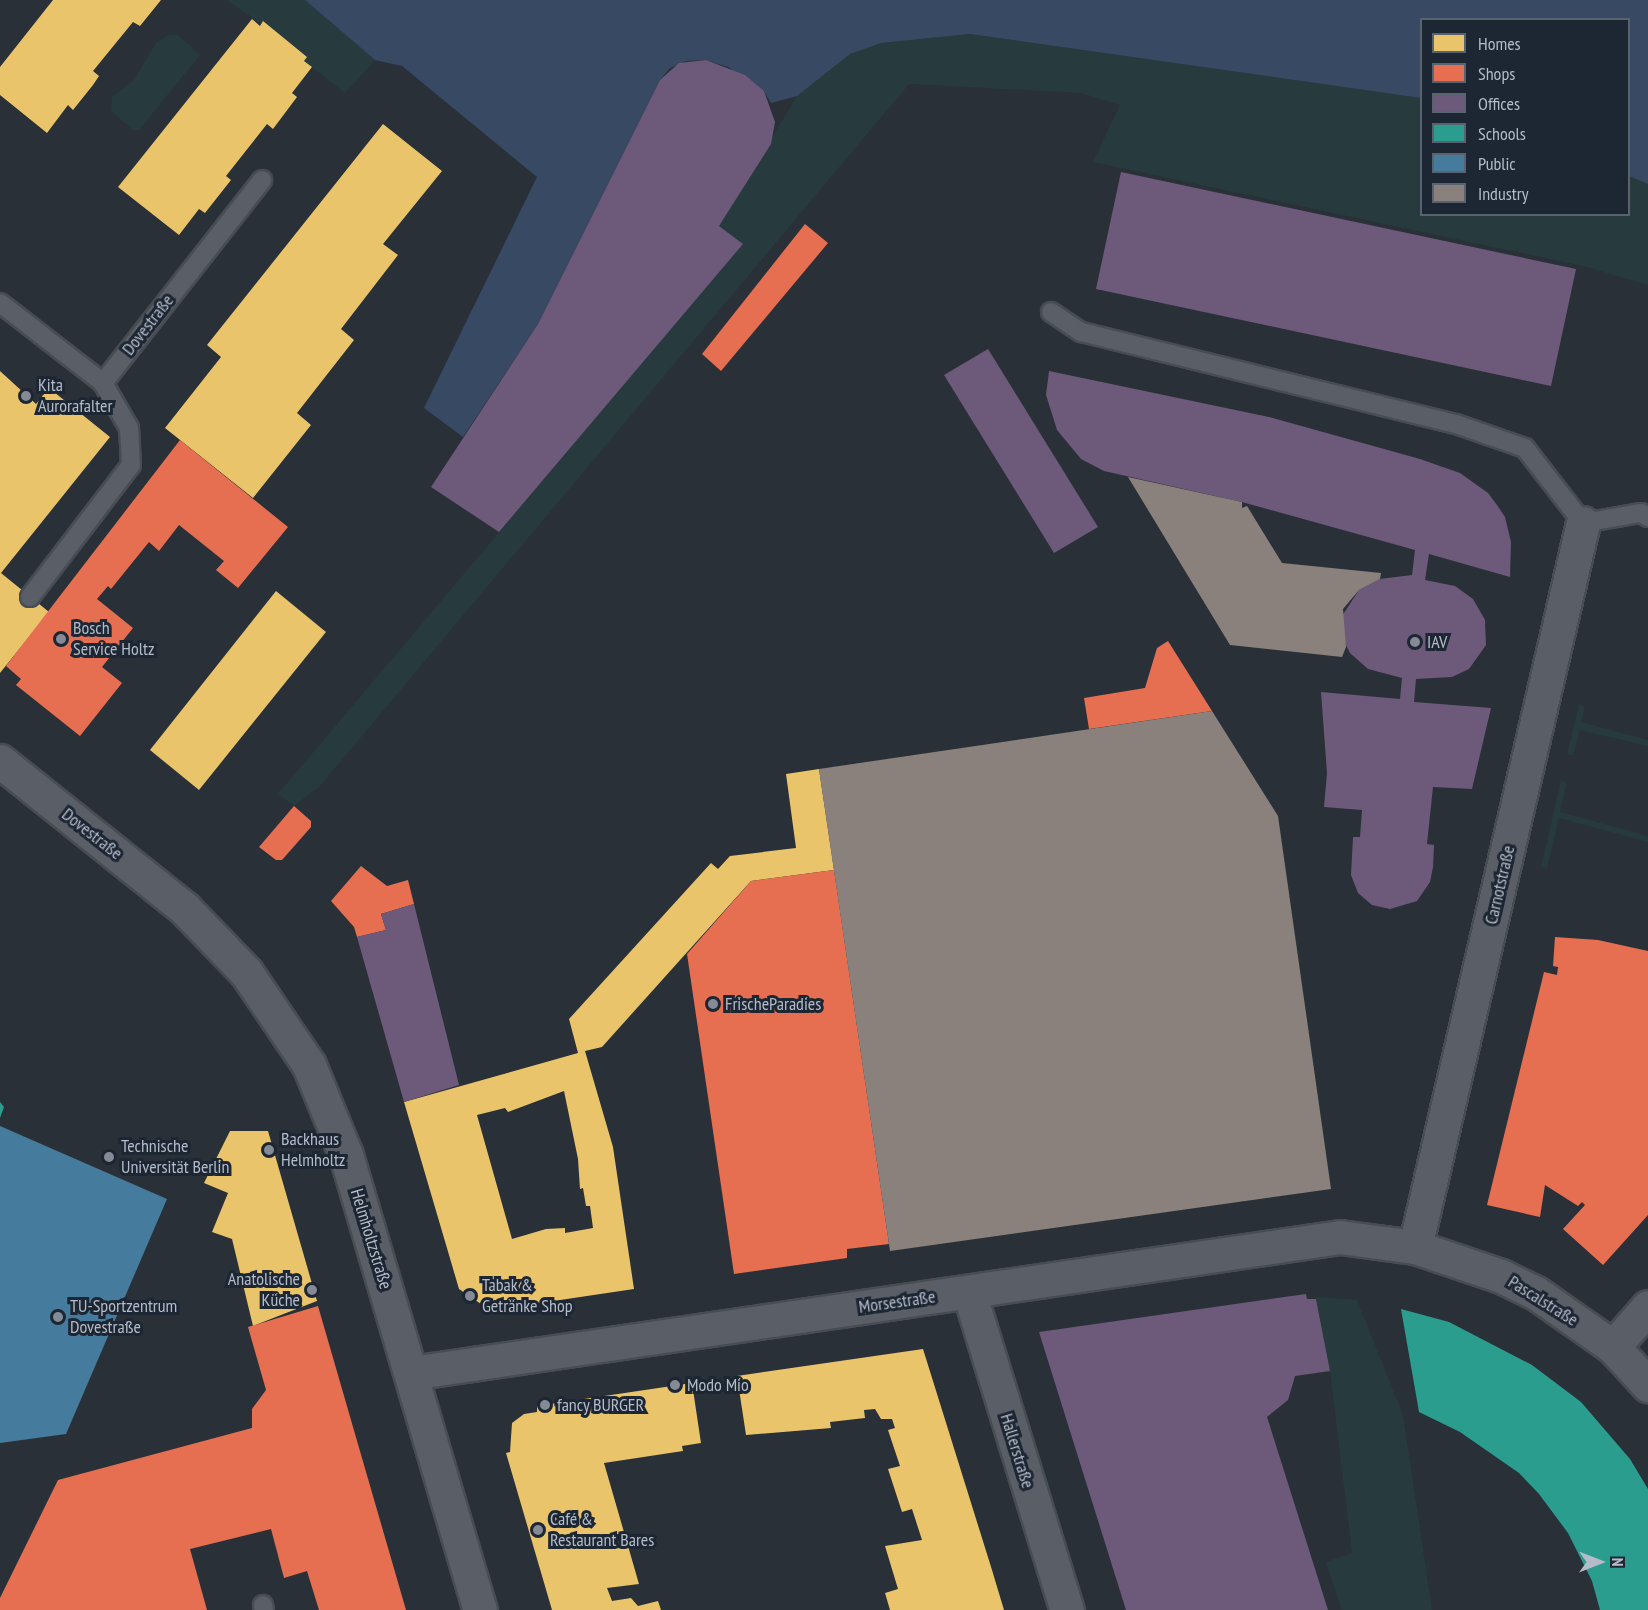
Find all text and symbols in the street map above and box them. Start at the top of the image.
legend [1420,18,1630,216]
text: Homes [1478,32,1521,55]
text: Shops [1478,62,1515,85]
text: Offices [1478,92,1520,115]
text: Schools [1478,122,1526,145]
text: Public [1478,152,1516,175]
text: Industry [1478,182,1528,205]
street label: Dovestraße [118,290,178,360]
place label: Kita Aurorafalter [38,375,112,418]
marker: Kita Aurorafalter [19,389,33,403]
place label: Bosch Service Holtz [73,618,154,660]
place label: IAV [1427,631,1447,653]
marker: Bosch Service Holtz [54,632,68,646]
marker: IAV [1408,635,1422,649]
street label: Dovestraße [57,804,127,864]
street label: Carnotstraße [1480,844,1520,926]
place label: FrischeParadies [725,993,821,1015]
marker: FrischeParadies [706,997,720,1011]
place label: Backhaus Helmholtz [281,1129,345,1172]
place label: Technische Universität Berlin [121,1136,229,1178]
marker: Backhaus Helmholtz [262,1143,276,1157]
marker: Technische Universität Berlin [102,1150,116,1164]
street label: Helmholtzstraße [346,1186,396,1292]
place label: Anatolische Küche [228,1269,300,1312]
street label: Pascalstraße [1504,1271,1582,1331]
place label: Tabak & Getränke Shop [482,1275,573,1318]
marker: Anatolische Küche [305,1283,319,1297]
street label: Morsestraße [857,1286,937,1318]
marker: Tabak & Getränke Shop [463,1289,477,1303]
place label: TU-Sportzentrum Dovestraße [70,1296,177,1338]
marker: TU-Sportzentrum Dovestraße [51,1310,65,1324]
place label: Modo Mio [687,1374,749,1396]
marker: Modo Mio [668,1378,682,1392]
place label: fancy BURGER [557,1394,645,1416]
marker: fancy BURGER [538,1398,552,1412]
street label: Hallerstraße [995,1411,1039,1491]
place label: Café & Restaurant Bares [550,1509,654,1552]
marker: Café & Restaurant Bares [531,1523,545,1537]
north arrow [1570,1532,1630,1592]
text: N [1608,1558,1628,1566]

